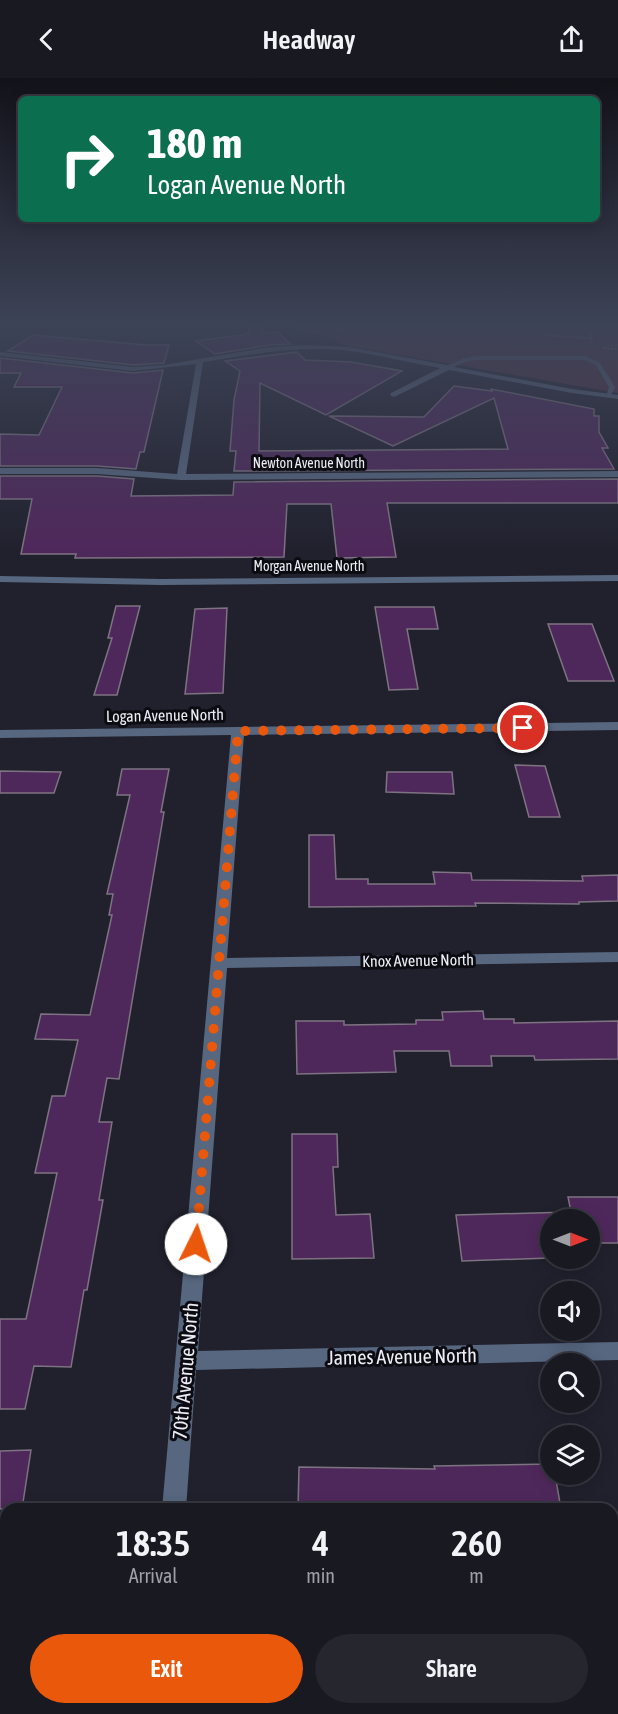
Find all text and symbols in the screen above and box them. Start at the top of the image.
icon: back [30,23,63,56]
icon: share [555,23,588,56]
text: Headway [263,24,355,55]
text: 180 m [147,119,242,167]
icon: right [48,120,126,198]
text: Logan Avenue North [147,169,346,200]
street label: Newton Avenue North [253,455,365,471]
street label: Morgan Avenue North [254,558,364,574]
pin [497,702,548,753]
street label: Logan Avenue North [106,705,224,726]
icon: arrive [506,711,539,744]
street label: Knox Avenue North [362,950,474,970]
north arrow [540,1209,600,1269]
map controls [540,1209,600,1485]
position arrow [164,1212,228,1276]
button: sound [540,1281,600,1341]
street label: 70th Avenue North [168,1302,202,1440]
street label: James Avenue North [327,1343,477,1369]
button: search [540,1353,600,1413]
button: layers [540,1425,600,1485]
text: 18:35 [116,1522,190,1564]
text: 4 [312,1522,329,1564]
text: 260 [451,1522,502,1564]
text: Arrival [129,1564,178,1587]
text: min [306,1564,335,1587]
text: m [469,1564,484,1587]
button: Exit [30,1634,303,1703]
button: Share [315,1634,588,1703]

